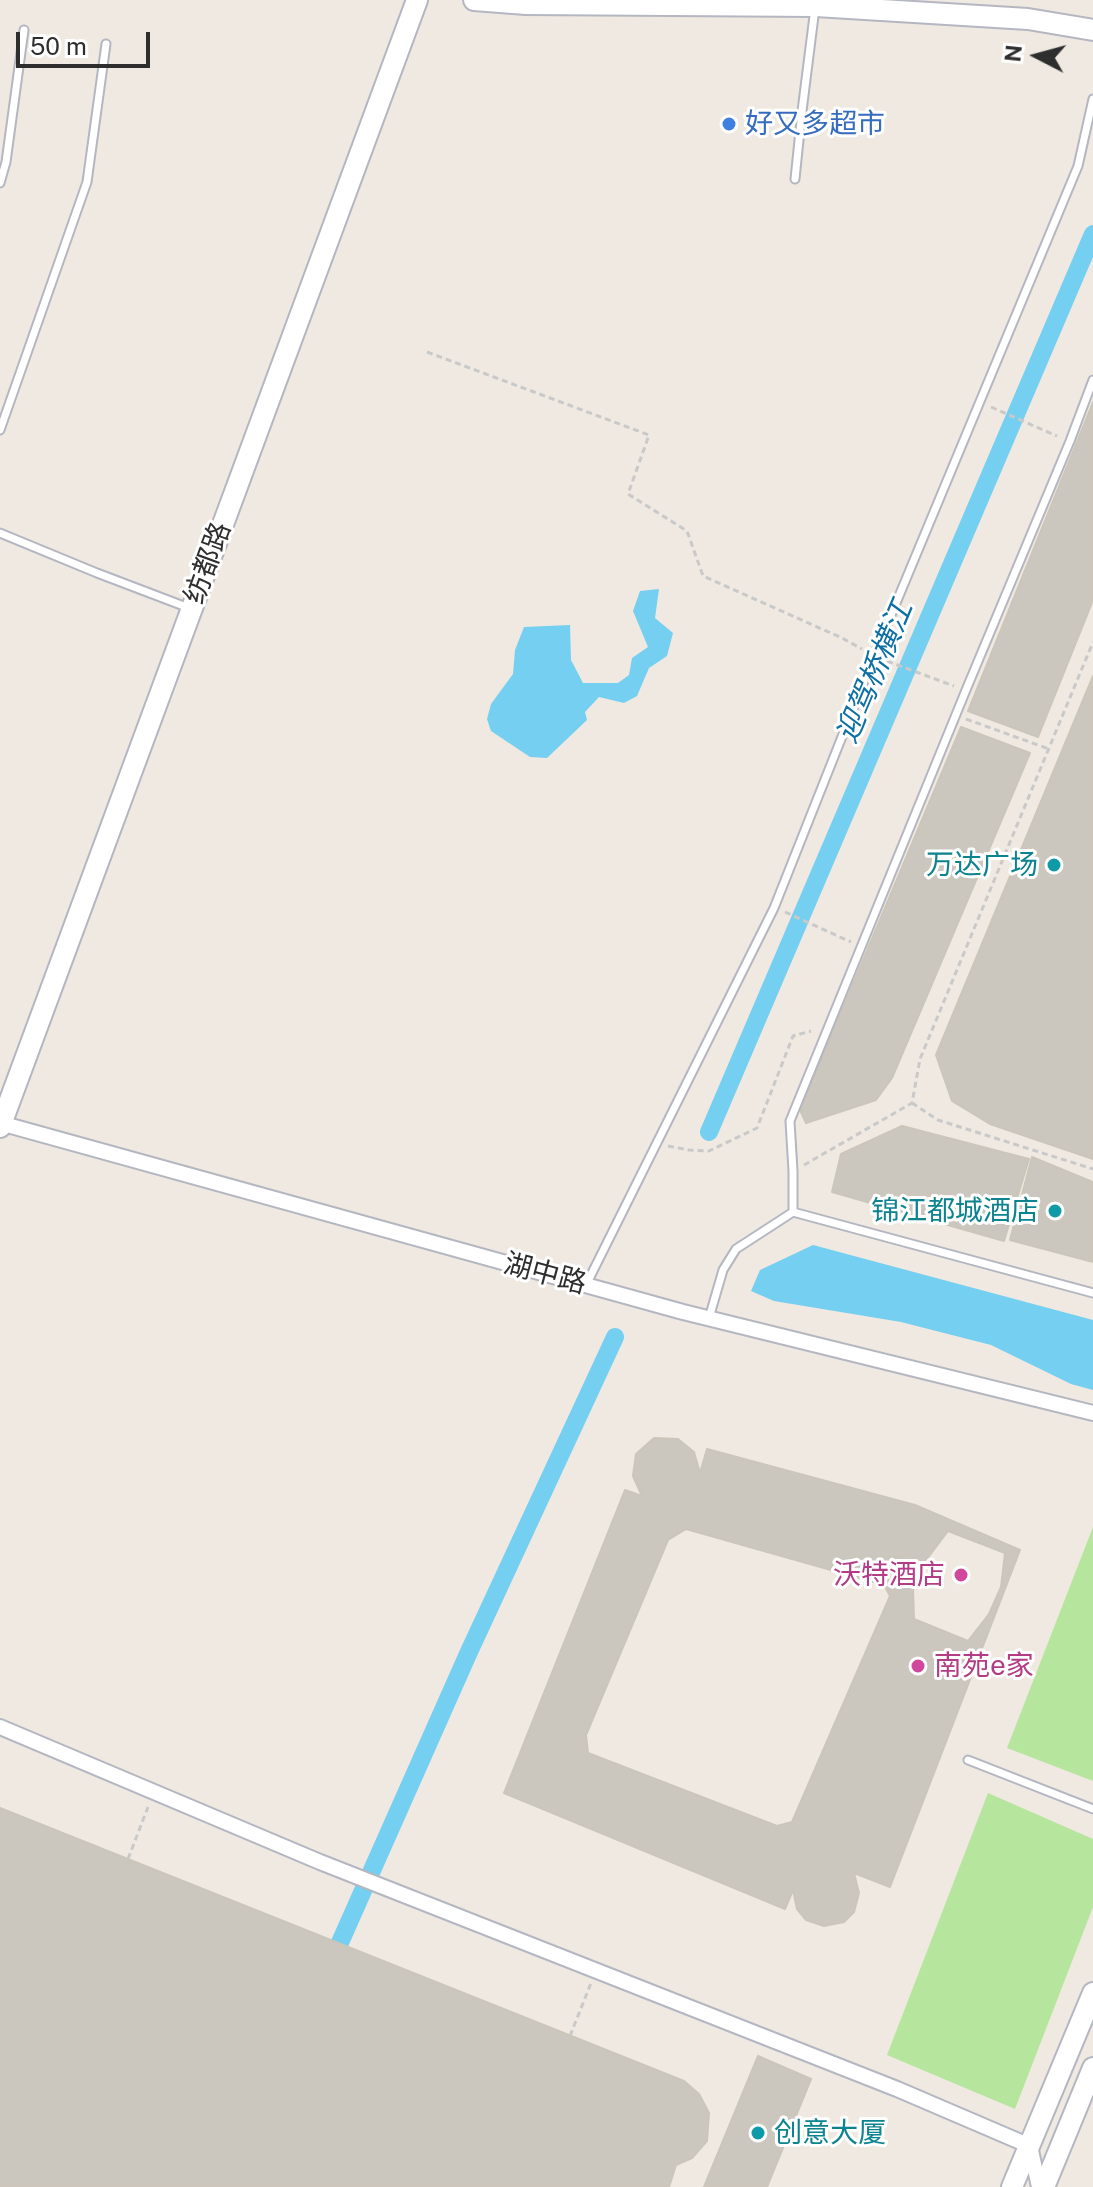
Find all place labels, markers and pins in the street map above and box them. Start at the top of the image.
place label: 好又多超市 [745,107,885,141]
marker: 好又多超市 [720,115,738,133]
place label: 万达广场 [926,848,1038,882]
marker: 万达广场 [1045,856,1063,874]
place label: 锦江都城酒店 [871,1194,1039,1228]
marker: 锦江都城酒店 [1046,1202,1064,1220]
place label: 沃特酒店 [833,1558,945,1592]
marker: 沃特酒店 [952,1566,970,1584]
place label: 南苑e家 [934,1649,1034,1683]
marker: 南苑e家 [909,1657,927,1675]
place label: 创意大厦 [774,2116,886,2150]
marker: 创意大厦 [749,2124,767,2142]

